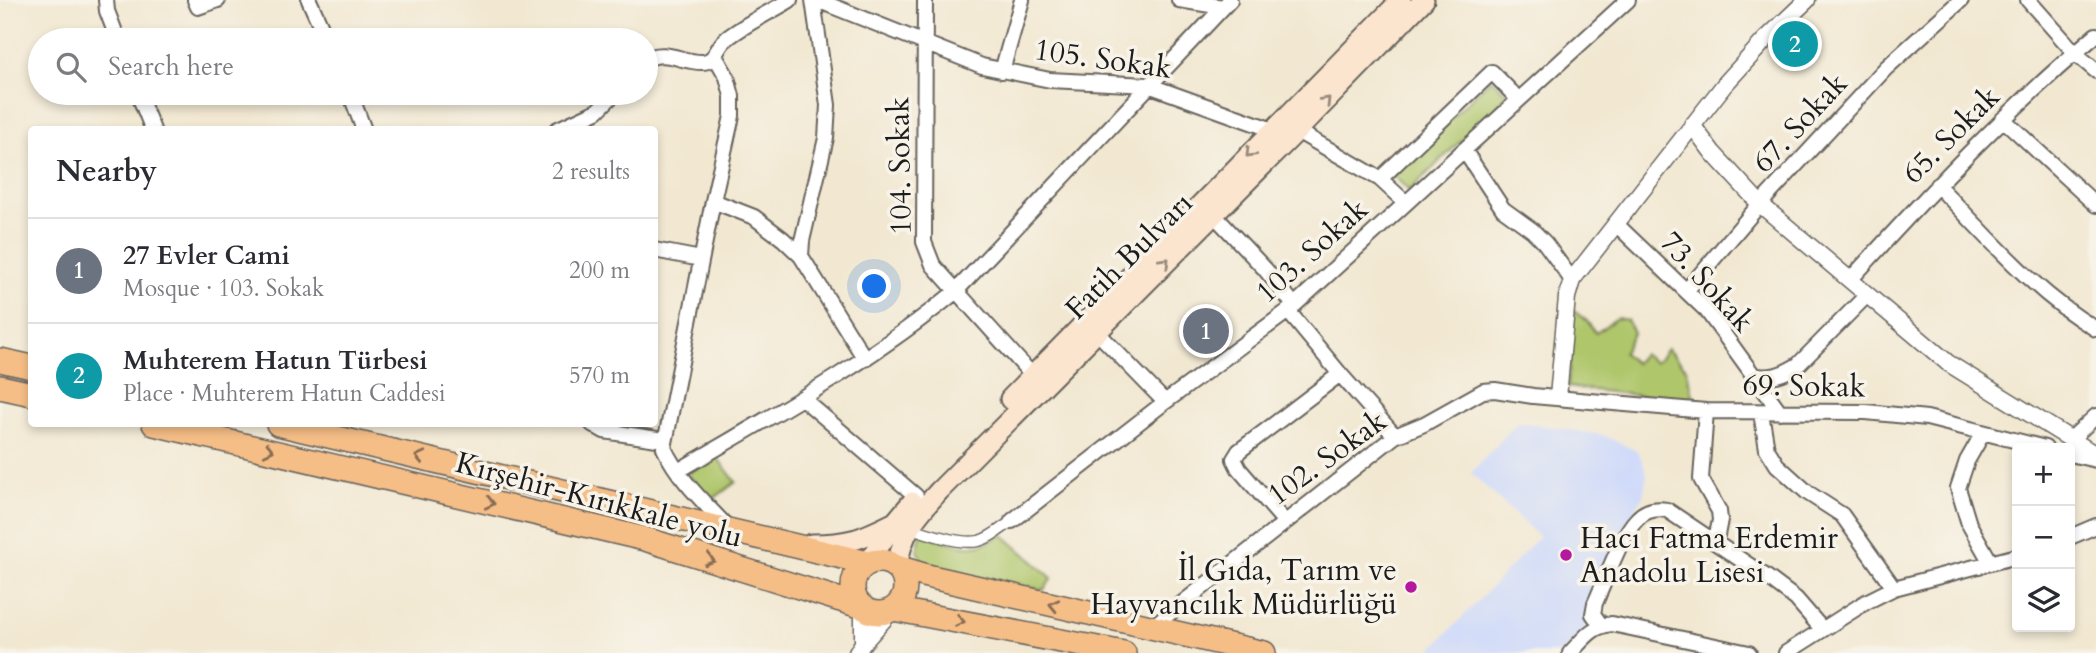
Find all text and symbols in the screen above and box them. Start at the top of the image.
pin: 2 [1772,18,1818,70]
search box [28,28,658,105]
street label: 105. Sokak [1032,29,1174,89]
icon: search [52,48,90,86]
text: Search here [108,49,234,84]
street label: 67. Sokak [1743,64,1857,182]
street label: 65. Sokak [1893,77,2009,193]
one-way arrow [1317,96,1330,109]
street label: 104. Sokak [878,97,922,235]
one-way arrow [1246,145,1259,158]
text: Nearby [56,151,157,192]
text: 2 results [552,156,630,187]
street label: Fatih Bulvarı [1056,183,1202,329]
street label: 103. Sokak [1247,190,1377,312]
street label: 73. Sokak [1651,223,1763,341]
text: 27 Evler Cami [123,238,290,273]
text: 1 [73,255,85,286]
text: 200 m [569,255,630,286]
one-way arrow [1157,257,1170,270]
your location [857,269,891,303]
text: Mosque · 103. Sokak [123,273,324,304]
pin: 1 [1183,305,1229,357]
text: Muhterem Hatun Türbesi [123,343,428,378]
text: 2 [73,360,85,391]
text: 570 m [569,360,630,391]
street label: 69. Sokak [1742,364,1866,408]
text: Place · Muhterem Hatun Caddesi [123,378,446,409]
street label: 102. Sokak [1259,401,1395,515]
one-way arrow [262,442,274,457]
street label: Kırşehir-Kırıkkale yolu [451,442,747,558]
map controls [2012,443,2075,632]
button: + [2012,443,2075,506]
one-way arrow [414,451,426,465]
one-way arrow [484,495,496,509]
button: − [2012,506,2075,569]
place label: Hacı Fatma Erdemir Anadolu Lisesi [1580,518,1838,593]
marker: Hacı Fatma Erdemir Anadolu Lisesi [1558,547,1574,563]
place label: İl Gıda, Tarım ve Hayvancılık Müdürlüğü [1090,550,1397,625]
one-way arrow [704,552,716,567]
button: layers [2012,569,2075,632]
marker: İl Gıda, Tarım ve Hayvancılık Müdürlüğü [1403,579,1419,595]
one-way arrow [1048,599,1060,613]
one-way arrow [954,613,966,628]

